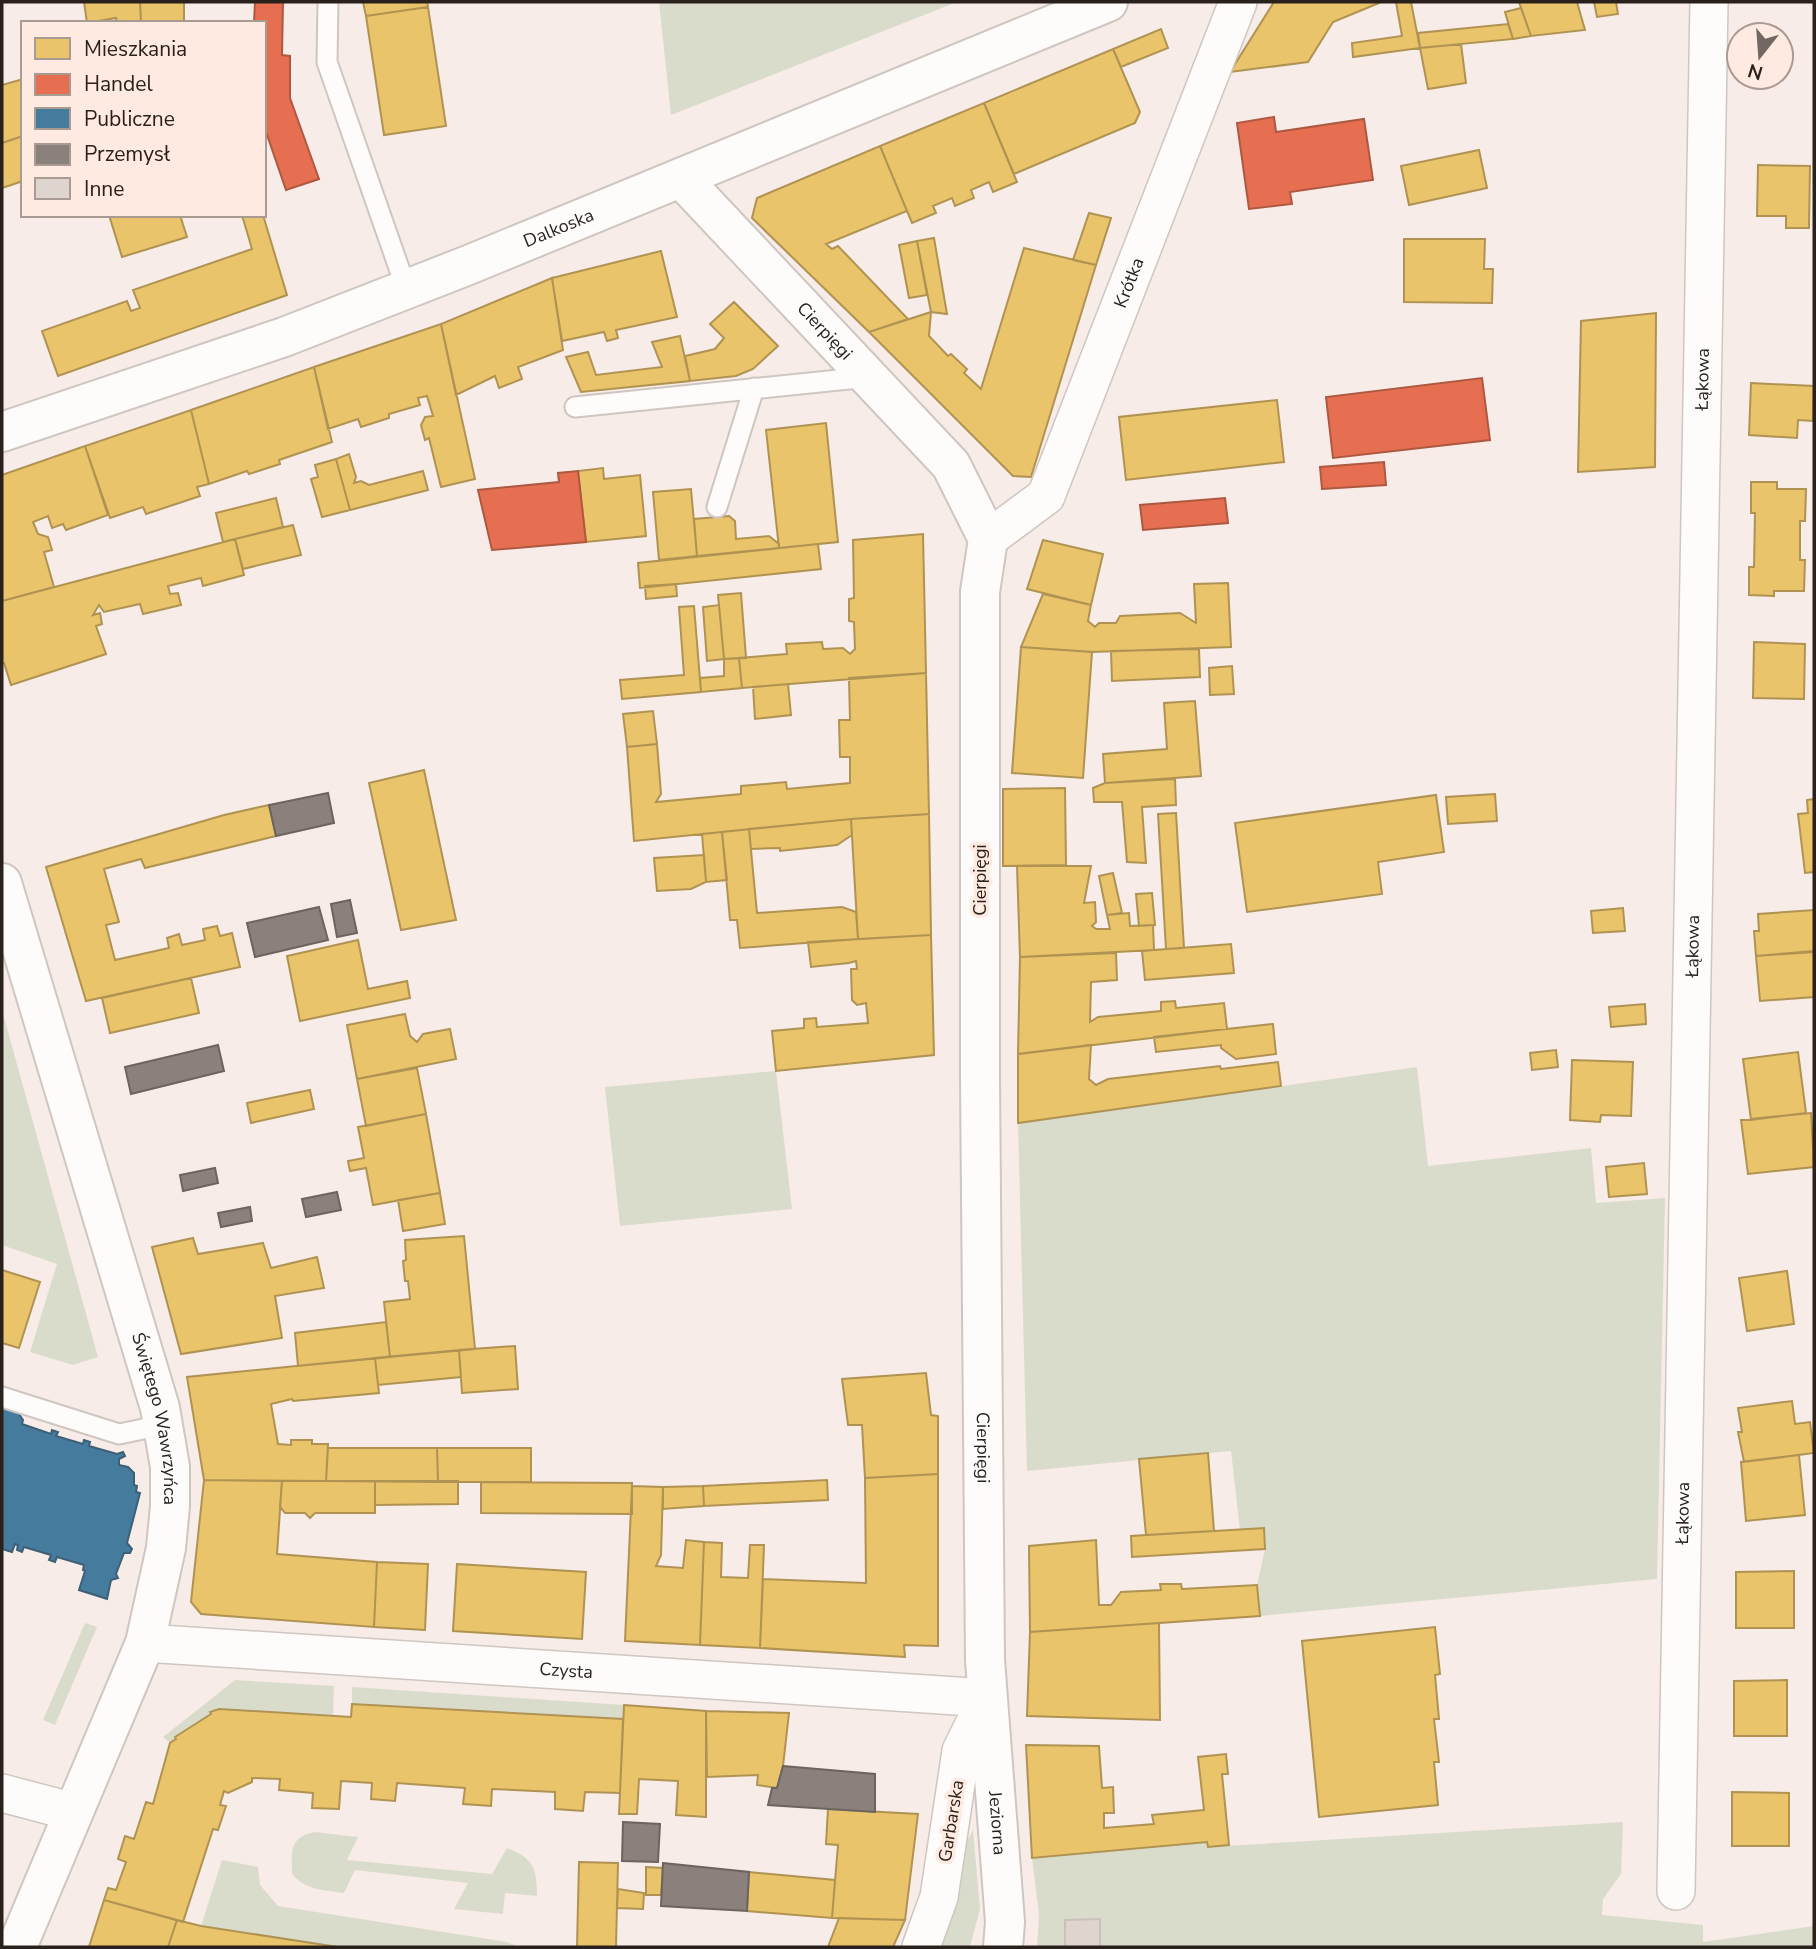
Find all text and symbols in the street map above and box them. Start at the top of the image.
legend [21,21,266,217]
north arrow [1725,21,1795,91]
text: Mieszkania [84,35,187,63]
text: N [1745,57,1766,86]
text: Handel [84,70,153,98]
text: Publiczne [84,105,175,133]
text: Przemysł [84,140,171,168]
text: Inne [84,175,124,203]
street label: Dalkoska [520,203,597,253]
street label: Krótka [1108,254,1150,311]
street label: Cierpięgi [792,297,858,365]
street label: Łąkowa [1690,348,1715,412]
street label: Cierpięgi [968,844,992,916]
street label: Łąkowa [1680,915,1705,979]
street label: Świętego Wawrzyńca [126,1329,182,1505]
street label: Cierpięgi [971,1412,995,1483]
street label: Łąkowa [1670,1482,1695,1546]
street label: Czysta [539,1657,594,1684]
street label: Garbarska [933,1778,969,1864]
street label: Jeziorna [983,1789,1012,1856]

